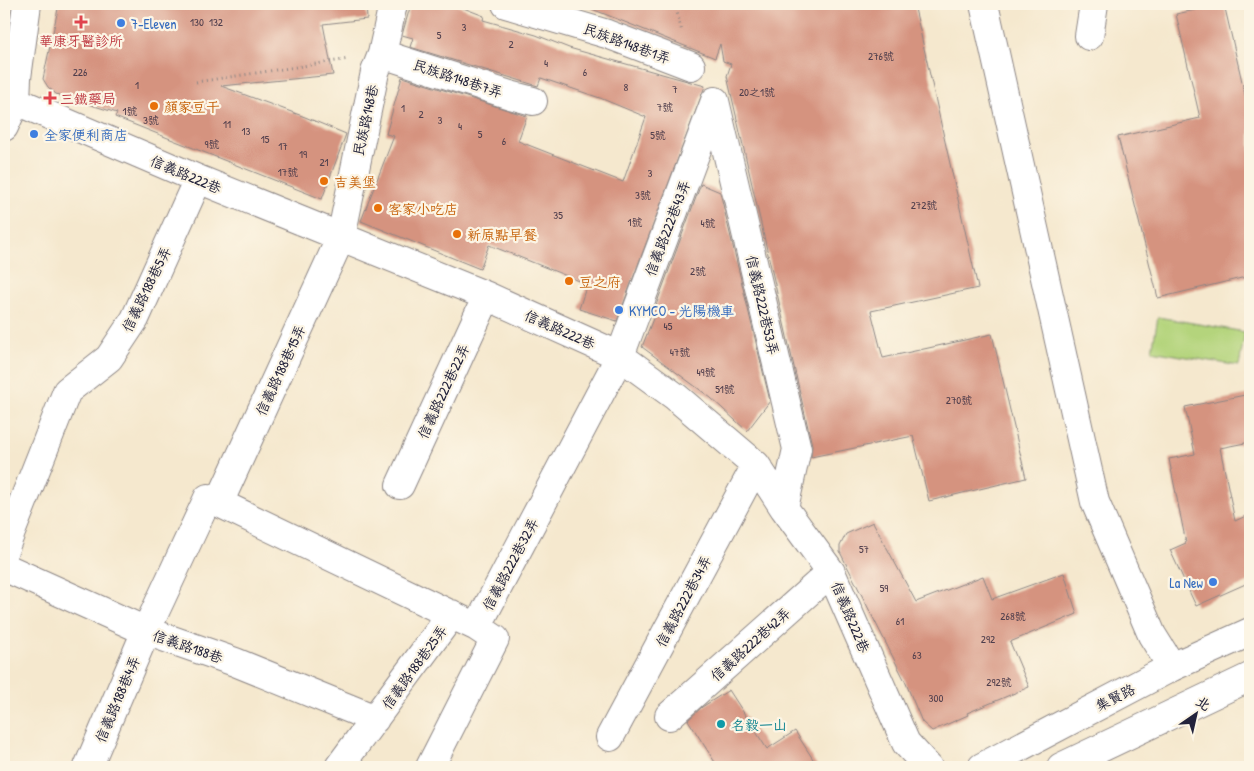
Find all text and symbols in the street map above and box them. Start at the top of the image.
place label: 7-Eleven [131,14,177,33]
marker: 華康牙醫診所 [74,15,88,29]
house number: 130 [190,15,204,29]
house number: 132 [209,15,223,29]
marker: 7-Eleven [115,17,127,29]
street label: 民族路148巷1弄 [581,18,673,68]
house number: 3 [462,20,467,34]
house number: 5 [437,28,442,42]
place label: 華康牙醫診所 [39,31,123,50]
house number: 2 [508,37,514,51]
house number: 276號 [868,49,894,63]
street label: 民族路148巷7弄 [411,55,505,101]
house number: 4 [544,56,548,70]
house number: 226 [73,65,88,79]
house number: 6 [583,65,588,79]
house number: 1 [135,78,139,92]
house number: 8 [624,80,629,94]
street label: 民族路148巷 [348,82,382,157]
house number: 7 [672,82,678,96]
house number: 20之1號 [739,85,775,99]
place label: 三鐵藥局 [60,89,116,108]
marker: 三鐵藥局 [44,92,56,104]
place label: 顏家豆干 [164,97,220,116]
marker: 顏家豆干 [148,100,160,112]
house number: 7號 [657,100,673,114]
house number: 1 [401,101,405,115]
house number: 1號 [123,104,138,118]
house number: 2 [418,107,424,121]
house number: 3號 [143,113,159,127]
house number: 3 [438,113,443,127]
house number: 11 [223,117,231,131]
house number: 4 [458,119,462,133]
house number: 13 [242,124,251,138]
place label: 全家便利商店 [44,125,128,144]
house number: 5 [478,127,483,141]
marker: 全家便利商店 [28,128,40,140]
house number: 5號 [650,128,666,142]
house number: 15 [261,132,270,146]
house number: 6 [502,134,507,148]
house number: 9號 [204,137,220,151]
house number: 17 [278,139,288,153]
house number: 19 [299,147,307,161]
street label: 信義路222巷 [147,150,225,198]
house number: 21 [319,155,329,169]
house number: 17號 [278,165,298,179]
house number: 3 [648,166,653,180]
place label: 吉美堡 [334,172,376,191]
marker: 吉美堡 [318,175,330,187]
street label: 信義路222巷43弄 [640,177,694,279]
house number: 3號 [635,188,651,202]
house number: 272號 [911,198,937,212]
place label: 客家小吃店 [388,199,458,218]
marker: 客家小吃店 [372,202,384,214]
house number: 35 [553,208,563,222]
house number: 1號 [628,215,643,229]
house number: 4號 [700,216,716,230]
place label: 新原點早餐 [467,225,537,244]
marker: 新原點早餐 [451,228,463,240]
street label: 信義路188巷5弄 [117,243,175,335]
street label: 信義路222巷53弄 [742,253,784,357]
house number: 2號 [690,264,706,278]
place label: 豆之府 [579,272,621,291]
marker: 豆之府 [563,275,575,287]
place label: KYMCO - 光陽機車 [629,301,734,320]
marker: KYMCO - 光陽機車 [613,304,625,316]
street label: 信義路222巷 [522,305,599,353]
house number: 45 [664,319,673,333]
street label: 信義路188巷15弄 [251,321,309,419]
street label: 信義路222巷22弄 [413,340,473,442]
house number: 47號 [670,345,690,359]
house number: 49號 [696,365,716,379]
house number: 51號 [715,382,735,396]
house number: 270號 [946,393,972,407]
street label: 信義路222巷32弄 [478,514,542,614]
house number: 57 [859,542,869,556]
street label: 信義路222巷34弄 [651,552,715,650]
place label: La New [1170,573,1204,592]
marker: La New [1207,576,1219,588]
street label: 信義路222巷 [827,578,875,656]
house number: 59 [880,581,888,595]
street label: 信義路222巷42弄 [706,603,794,685]
house number: 268號 [1000,609,1026,623]
house number: 61 [896,614,904,628]
street label: 信義路188巷25弄 [377,621,451,713]
street label: 信義路188巷 [150,625,227,667]
house number: 292 [981,632,995,646]
house number: 63 [912,648,922,662]
street label: 信義路188巷4弄 [90,653,144,745]
house number: 292號 [986,675,1012,689]
street label: 集賢路 [1092,679,1138,715]
north arrow [1172,688,1222,738]
house number: 300 [929,691,943,705]
text: 北 [1192,691,1215,715]
place label: 名毅一山 [731,715,787,734]
marker: 名毅一山 [715,718,727,730]

